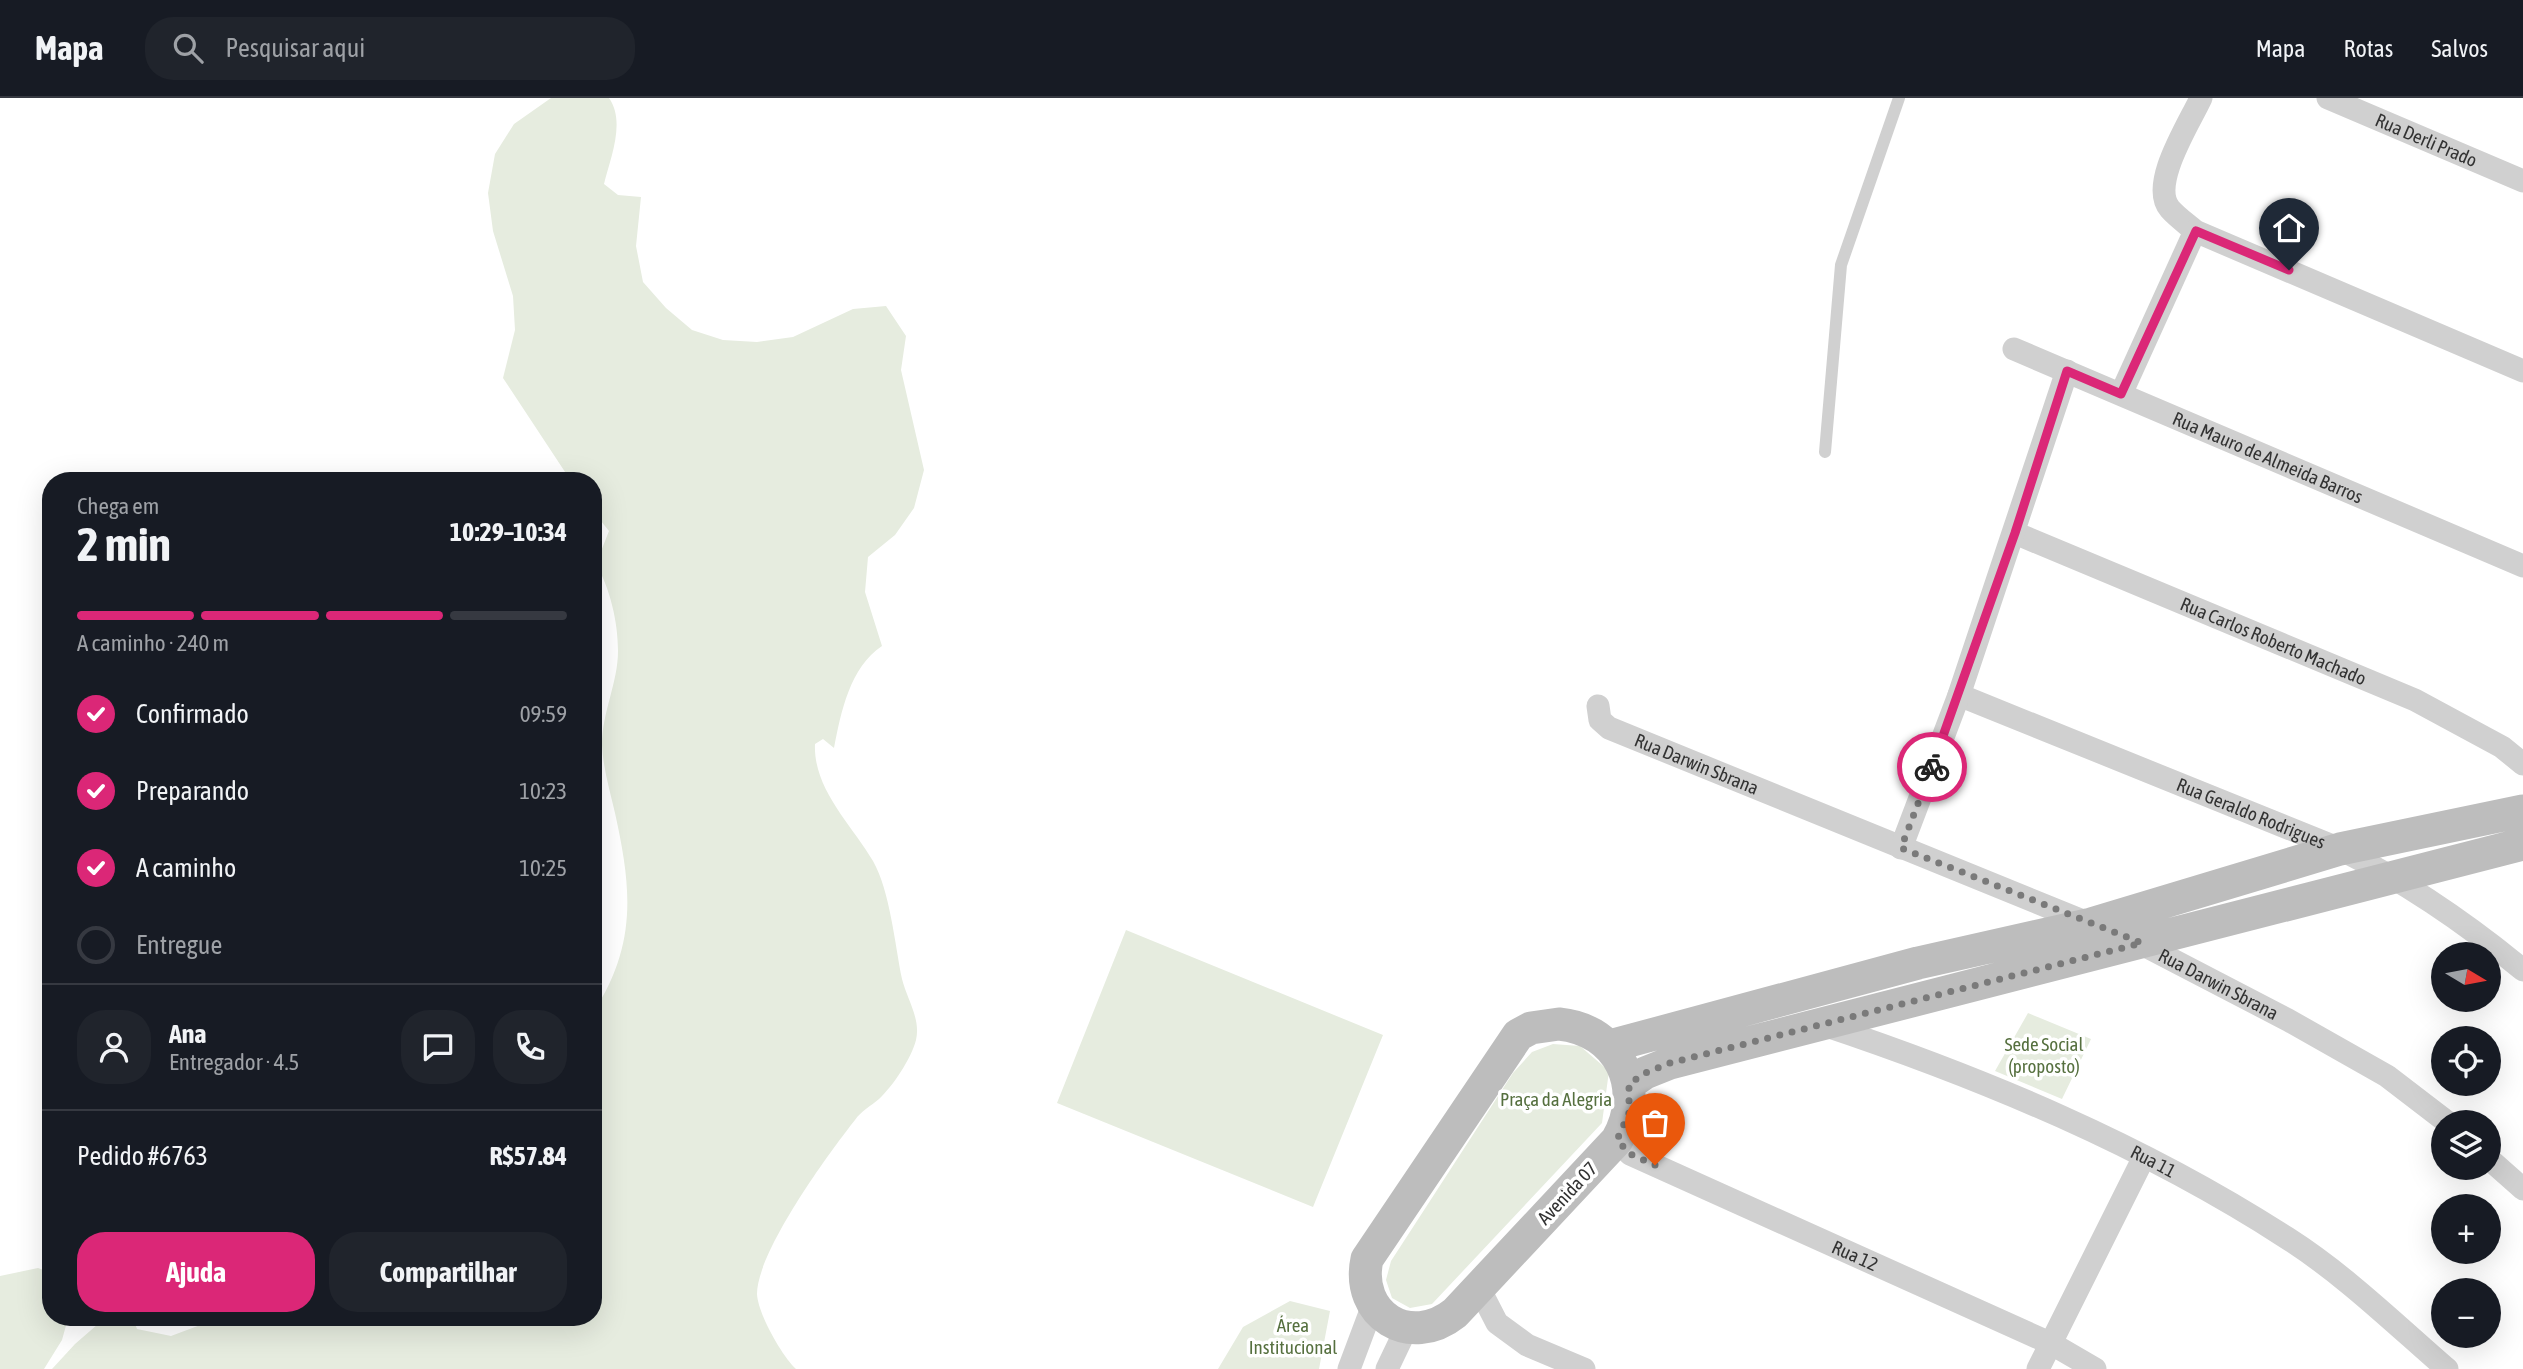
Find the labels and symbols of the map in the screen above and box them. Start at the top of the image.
street label: Rua Derli Prado [2372,109,2481,171]
pin [2259,198,2319,270]
street label: Rua Mauro de Almeida Barros [2169,407,2367,508]
street label: Rua Carlos Roberto Machado [2177,592,2370,689]
street label: Rua Darwin Sbrana [1632,729,1762,799]
courier [1897,732,1967,802]
street label: Rua Geraldo Rodrigues [2173,773,2329,853]
north arrow [2431,942,2501,1012]
street label: Rua Darwin Sbrana [2155,944,2282,1024]
park label: Sede Social (proposto) [2005,1033,2083,1077]
park label: Praça da Alegria [1500,1088,1612,1110]
pin [1625,1093,1685,1165]
street label: Rua 11 [2127,1140,2180,1182]
street label: Avenida 07 [1533,1157,1601,1229]
street label: Rua 12 [1829,1235,1882,1275]
park label: Área Institucional [1249,1314,1337,1358]

